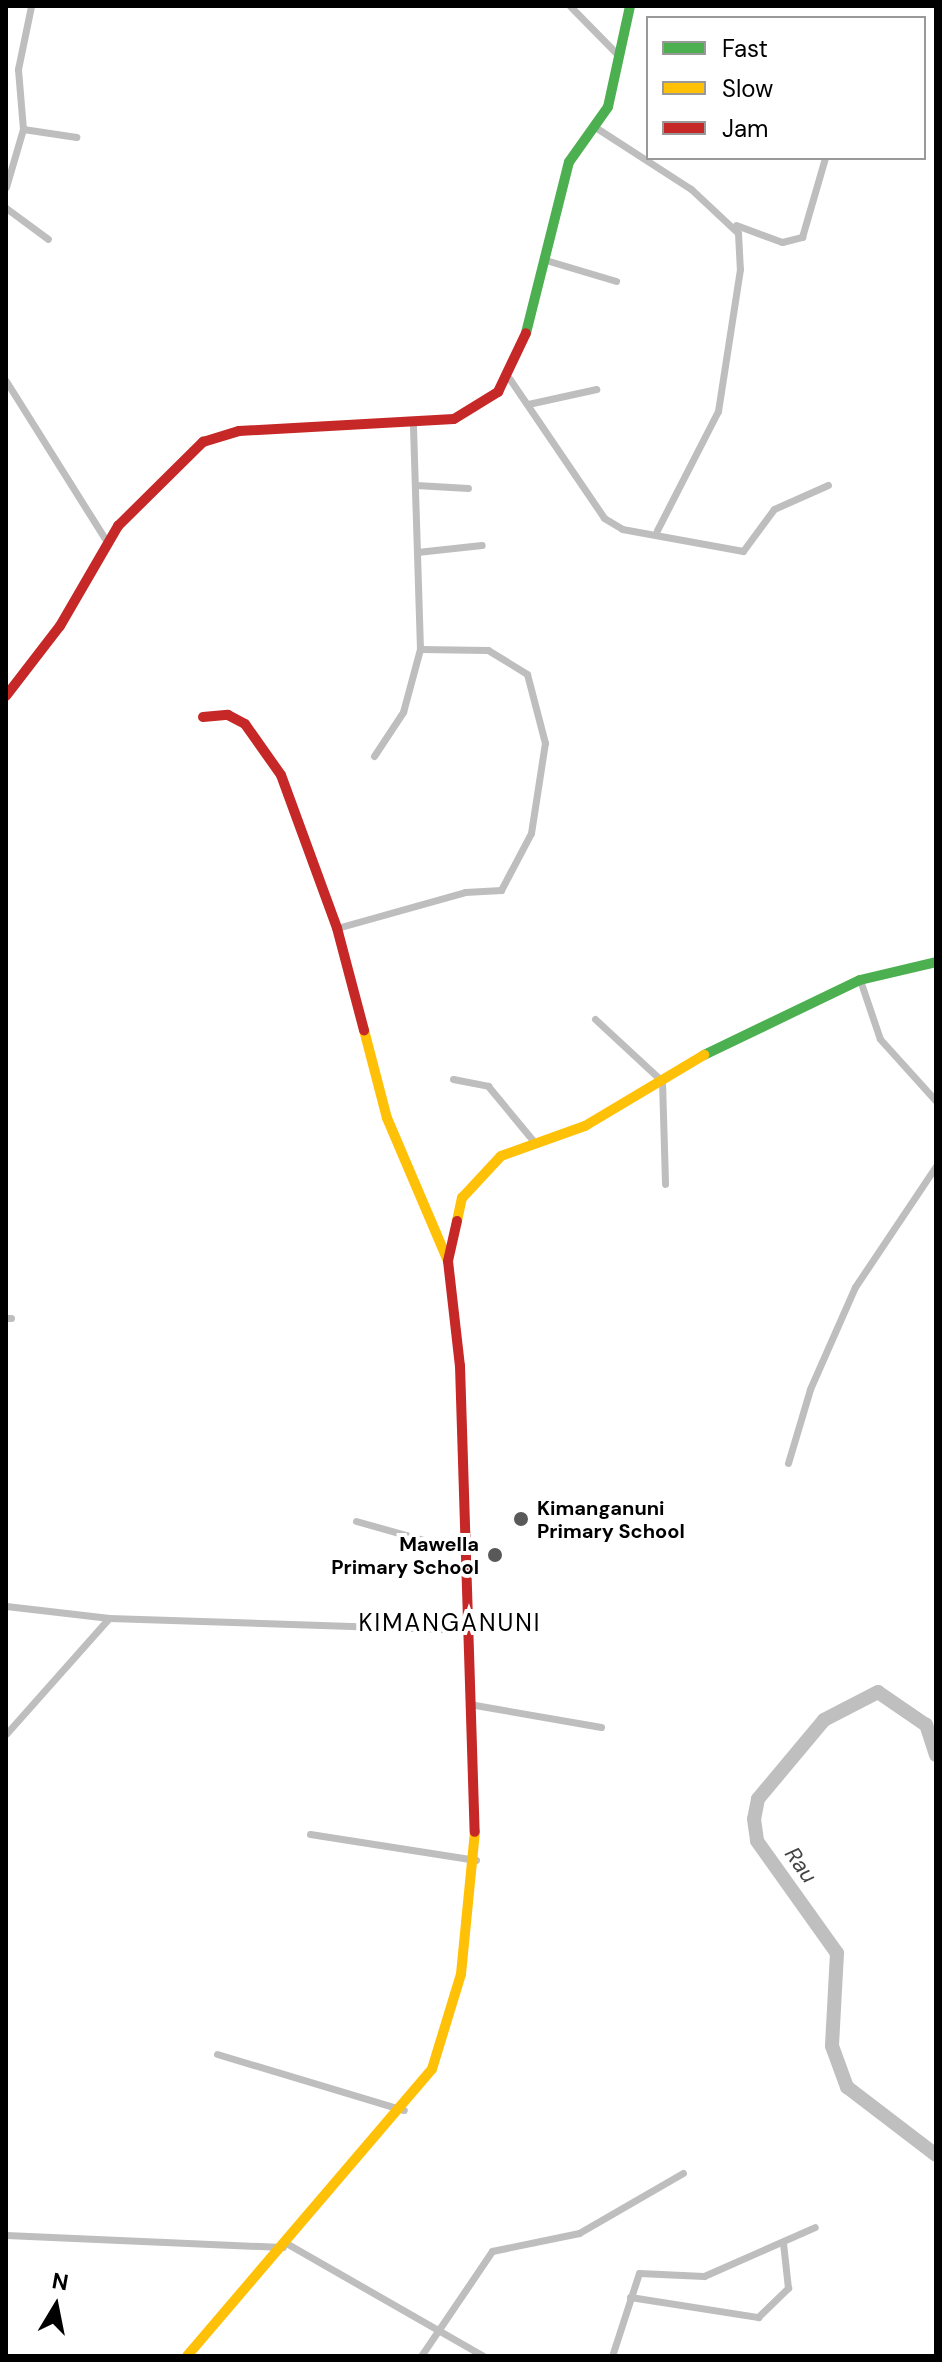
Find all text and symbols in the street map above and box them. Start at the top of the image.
legend [646,16,926,160]
text: Fast [722,33,768,64]
text: Slow [722,73,773,104]
text: Jam [722,113,768,144]
place label: Kimanganuni Primary School [537,1496,685,1543]
marker: Kimanganuni Primary School [512,1510,530,1528]
place label: Mawella Primary School [331,1532,479,1579]
marker: Mawella Primary School [486,1546,504,1564]
district label: KIMANGANUNI [359,1609,541,1637]
water label: Rau [779,1842,823,1888]
north arrow [16,2266,96,2346]
text: N [50,2266,71,2298]

